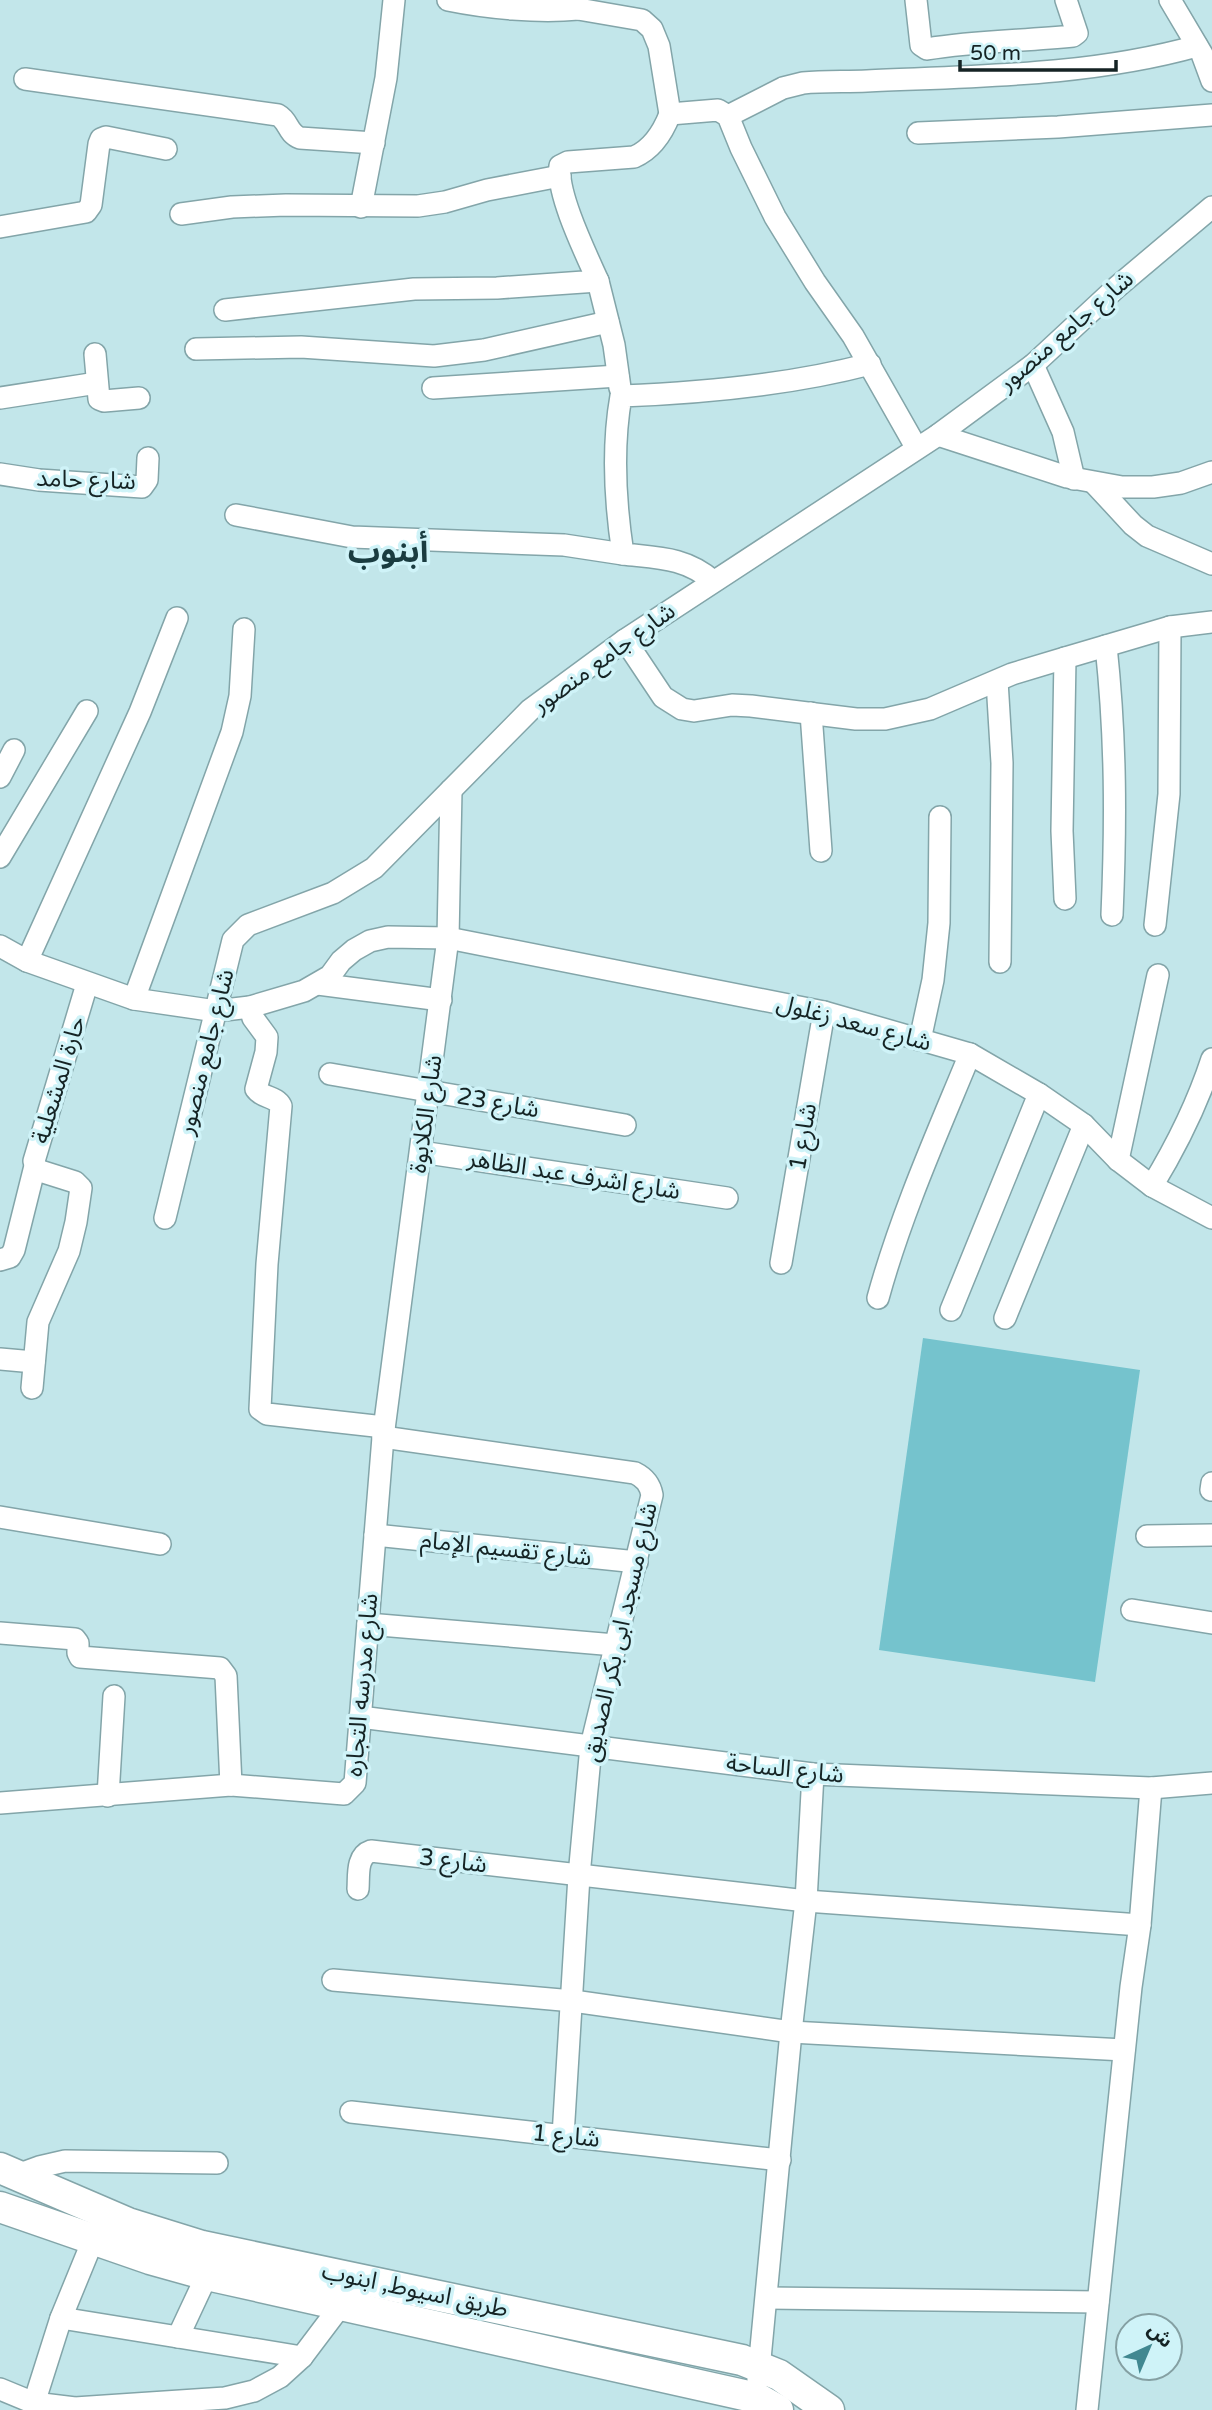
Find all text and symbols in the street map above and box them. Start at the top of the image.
scale bar [960,28,1116,72]
text: 50 m [970,41,1021,66]
street label: شارع جامع منصور [992,264,1141,400]
street label: شارع حامد [36,464,136,498]
district label: أبنوب [348,530,428,571]
street label: شارع جامع منصور [526,596,682,722]
street label: شارع جامع منصور [171,966,243,1139]
street label: شارع سعد زغلول [773,988,934,1059]
street label: حارة المشعلية [26,1013,92,1147]
street label: شارع الكلابوة [403,1053,451,1175]
street label: شارع 23 [454,1081,541,1126]
street label: شارع 1 [783,1101,825,1173]
street label: شارع اشرف عبد الظاهر [464,1144,682,1208]
street label: شارع مسجد ابى بكر الصديق [576,1500,666,1765]
street label: شارع تقسيم الإمام [419,1526,593,1575]
street label: شارع مدرسه التجاره [340,1592,386,1778]
street label: شارع الساحة [725,1748,845,1792]
street label: شارع 3 [417,1842,489,1882]
street label: شارع 1 [530,2118,601,2156]
street label: طريق اسيوط, ابنوب [319,2256,511,2324]
north arrow [1114,2312,1184,2382]
text: ش [1143,2319,1177,2352]

